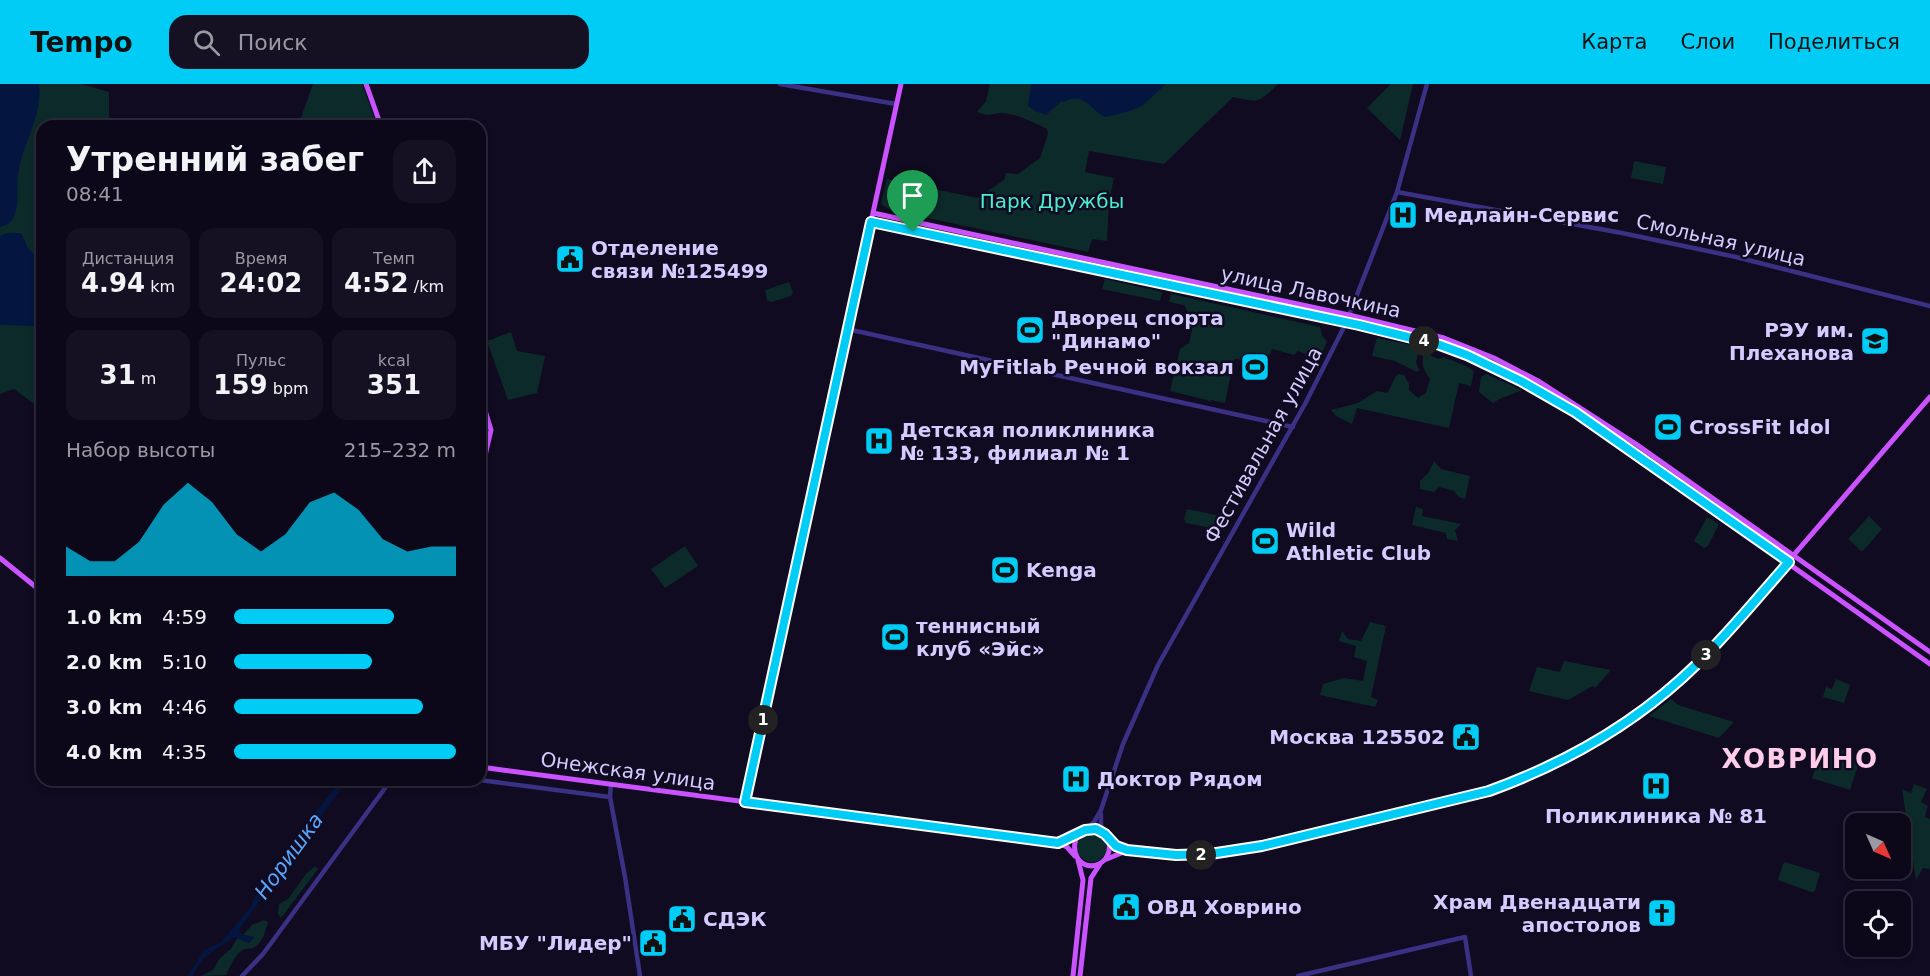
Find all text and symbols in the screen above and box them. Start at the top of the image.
search box [169,15,589,69]
text: Tempo [30,26,133,59]
icon: search [190,26,223,59]
text: Поиск [238,30,308,55]
text: Карта [1581,30,1647,54]
text: Слои [1680,30,1735,54]
text: Поделиться [1768,30,1900,54]
text: Утренний забег [66,140,364,179]
button: share [393,140,456,203]
pin [887,170,938,232]
icon: arrive [896,179,929,212]
text: 08:41 [66,182,124,206]
park label: Парк Дружбы [980,189,1124,213]
hospital icon: Медлайн-Сервис [1387,199,1419,231]
place label: Медлайн-Сервис [1424,203,1619,227]
street label: Смольная улица [1634,209,1808,271]
place label: Отделение связи №125499 [591,236,769,283]
public building icon: Отделение связи №125499 [554,243,586,275]
text: Дистанция [82,249,174,268]
text: Время [235,249,287,268]
text: Темп [373,249,415,268]
street label: улица Лавочкина [1219,261,1403,323]
text: 4.94 [81,268,145,298]
text: 24:02 [220,268,302,298]
text: 4:52 [344,268,409,298]
text: km [145,277,175,296]
text: /km [409,277,444,296]
place label: Дворец спорта "Динамо" [1051,306,1224,353]
sports icon: Дворец спорта "Динамо" [1014,314,1046,346]
place label: РЭУ им. Плеханова [1729,318,1854,365]
school or university icon: РЭУ им. Плеханова [1859,325,1891,357]
pin: 4 [1409,326,1439,356]
text: 4 [1418,331,1430,350]
street label: Фестивальная улица [1199,343,1327,547]
text: Пульс [236,351,286,370]
text: kcal [378,351,410,370]
sports icon: MyFitlab Речной вокзал [1239,351,1271,383]
place label: MyFitlab Речной вокзал [959,355,1234,379]
text: 31 [100,360,136,390]
text: m [136,369,156,388]
text: 159 [213,370,268,400]
text: 351 [367,370,421,400]
text: bpm [268,379,309,398]
sports icon: CrossFit Idol [1652,411,1684,443]
place label: CrossFit Idol [1689,415,1830,439]
place label: Детская поликлиника № 133, филиал № 1 [900,418,1155,465]
hospital icon: Детская поликлиника № 133, филиал № 1 [863,425,895,457]
text: Набор высоты [66,438,215,462]
text: 215–232 m [344,438,456,462]
place label: Wild Athletic Club [1286,518,1431,565]
sports icon: Wild Athletic Club [1249,525,1281,557]
sports icon: Kenga [989,554,1021,586]
place label: Kenga [1026,558,1097,582]
text: 1.0 km [66,605,143,629]
text: 4:59 [162,605,207,629]
place label: теннисный клуб «Эйс» [916,614,1045,661]
sports icon: теннисный клуб «Эйс» [879,621,911,653]
pin: 3 [1691,640,1721,670]
text: 3 [1700,645,1712,664]
text: 2.0 km [66,650,143,674]
text: 5:10 [162,650,207,674]
text: 3.0 km [66,695,143,719]
text: 4:46 [162,695,207,719]
pin: 1 [748,705,778,735]
text: 1 [757,710,769,729]
public building icon: Москва 125502 [1450,721,1482,753]
place label: Москва 125502 [1269,725,1445,749]
text: 4.0 km [66,740,143,764]
text: 4:35 [162,740,207,764]
district label: ХОВРИНО [1721,744,1879,774]
street label: Онежская улица [539,747,717,795]
hospital icon: Доктор Рядом [1060,763,1092,795]
place label: Доктор Рядом [1097,767,1262,791]
hospital icon: Поликлиника № 81 [1640,770,1672,802]
place label: Поликлиника № 81 [1545,804,1767,828]
water label: Норишка [250,808,328,904]
north arrow [1845,813,1911,879]
map controls [1845,813,1911,957]
pin: 2 [1186,840,1216,870]
text: 2 [1195,845,1207,864]
place label: Храм Двенадцати апостолов [1433,890,1641,937]
public building icon: ОВД Ховрино [1110,891,1142,923]
button: locate [1845,891,1911,957]
place label: ОВД Ховрино [1147,895,1302,919]
church icon: Храм Двенадцати апостолов [1646,897,1678,929]
public building icon: СДЭК [666,903,698,935]
place label: СДЭК [703,907,767,931]
public building icon: МБУ "Лидер" [637,927,669,959]
place label: МБУ "Лидер" [479,931,632,955]

